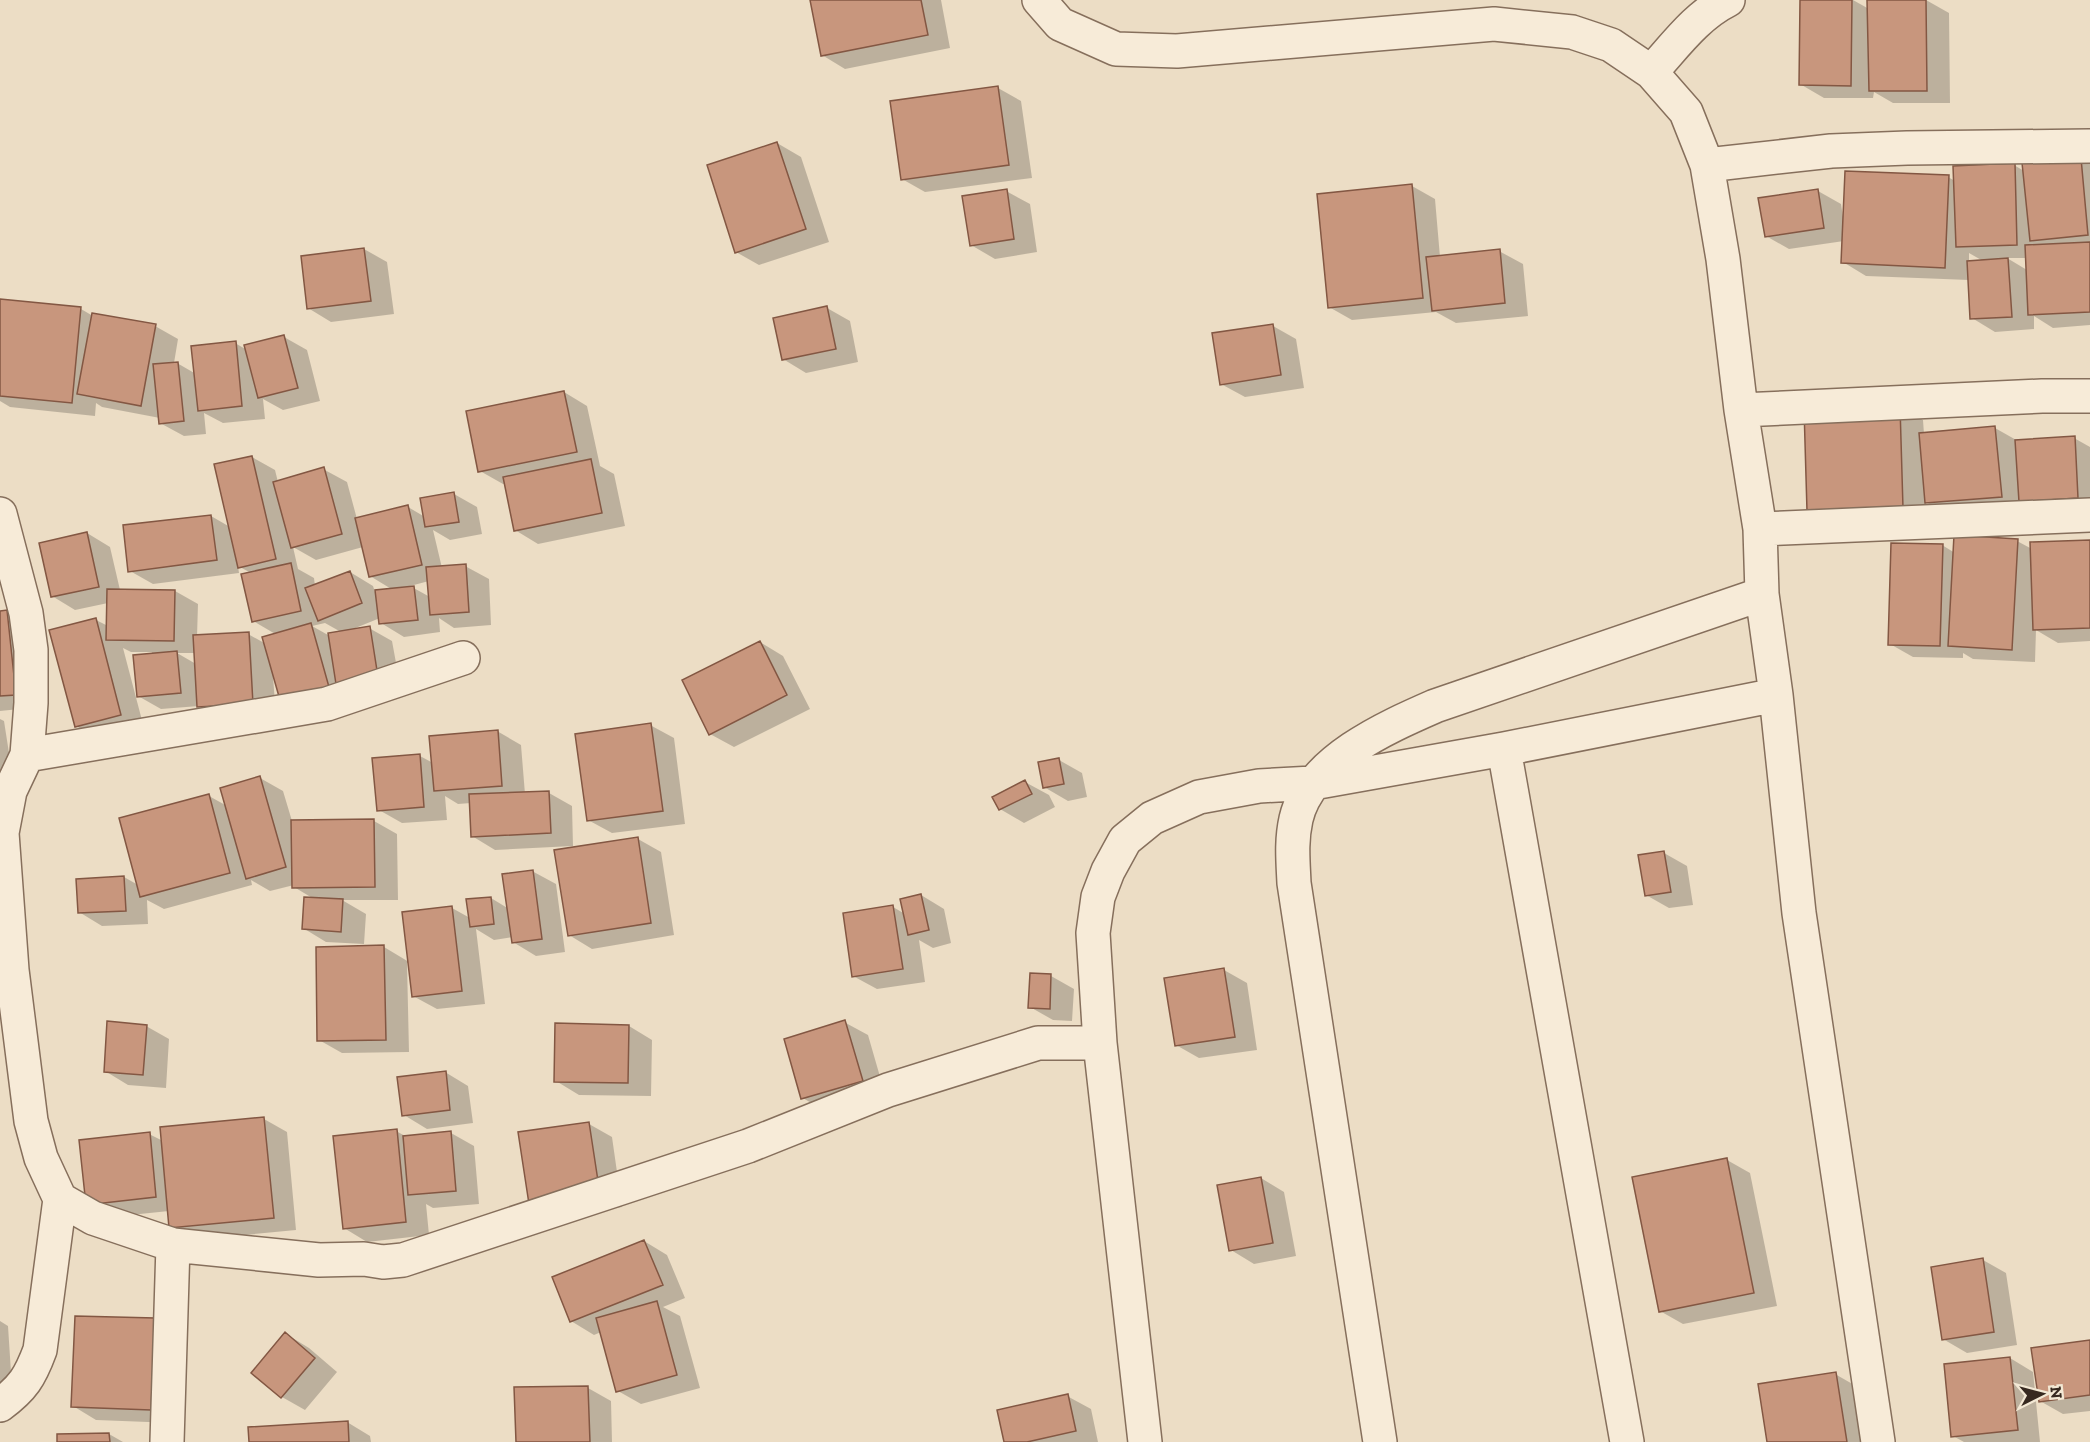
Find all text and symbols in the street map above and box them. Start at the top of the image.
north arrow [2012,1364,2072,1424]
text: N [2046,1385,2067,1400]

